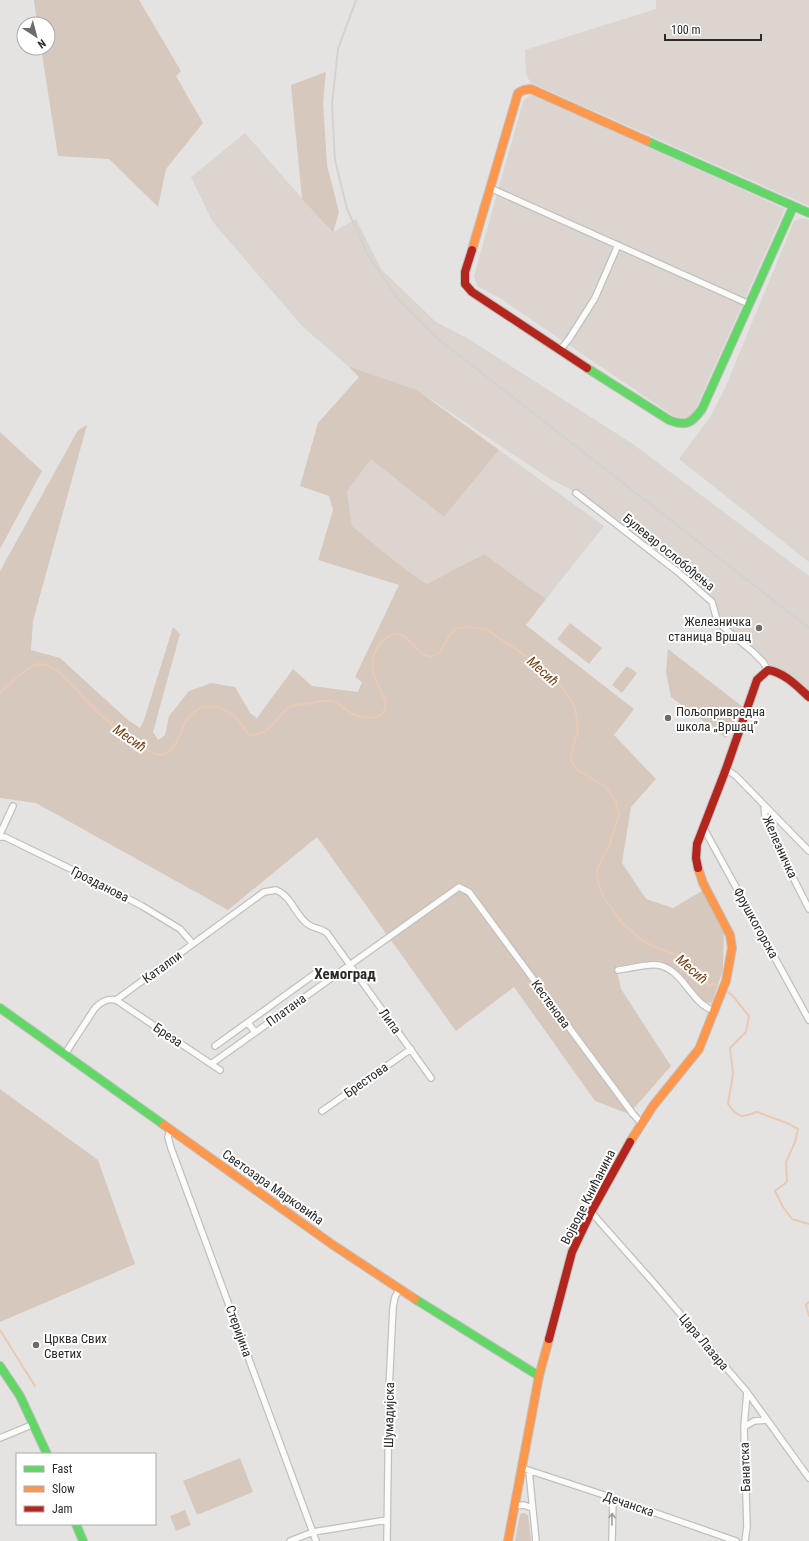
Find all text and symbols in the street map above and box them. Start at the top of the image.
north arrow [16,16,56,56]
scale bar [665,16,761,42]
text: 100 m [671,23,701,37]
text: N [35,36,48,51]
street label: Булевар ослобођења [620,510,718,594]
place label: Железничка станица Вршац [668,614,751,644]
marker: Железничка станица Вршац [754,623,764,633]
water label: Месић [524,653,562,689]
place label: Пољопривредна школа „Вршац” [676,704,765,734]
marker: Пољопривредна школа „Вршац” [663,713,673,723]
water label: Месић [110,721,150,755]
street label: Железничка [760,813,800,881]
street label: Грозданова [69,863,131,905]
street label: Фрушкогорска [730,885,782,961]
street label: Каталпи [139,948,185,986]
water label: Месић [673,951,711,987]
district label: Хемоград [314,965,376,983]
street label: Кестенова [528,977,574,1031]
street label: Платана [263,991,309,1029]
street label: Липа [376,1005,404,1037]
street label: Бреза [151,1020,185,1050]
street label: Брестова [341,1059,391,1101]
street label: Светозара Марковића [219,1146,327,1228]
street label: Војводе Книћанина [558,1147,618,1247]
street label: Стеријина [223,1303,255,1359]
street label: Цара Лазара [676,1311,732,1373]
place label: Црква Свих Светих [44,1331,107,1361]
marker: Црква Свих Светих [31,1340,41,1350]
street label: Шумадијска [381,1382,397,1448]
street label: Банатска [737,1442,753,1492]
legend [16,1453,156,1525]
text: Fast [52,1462,73,1476]
text: Slow [52,1482,75,1496]
street label: Дечанска [602,1488,656,1520]
text: Jam [52,1502,73,1516]
one-way arrow [608,1513,616,1526]

